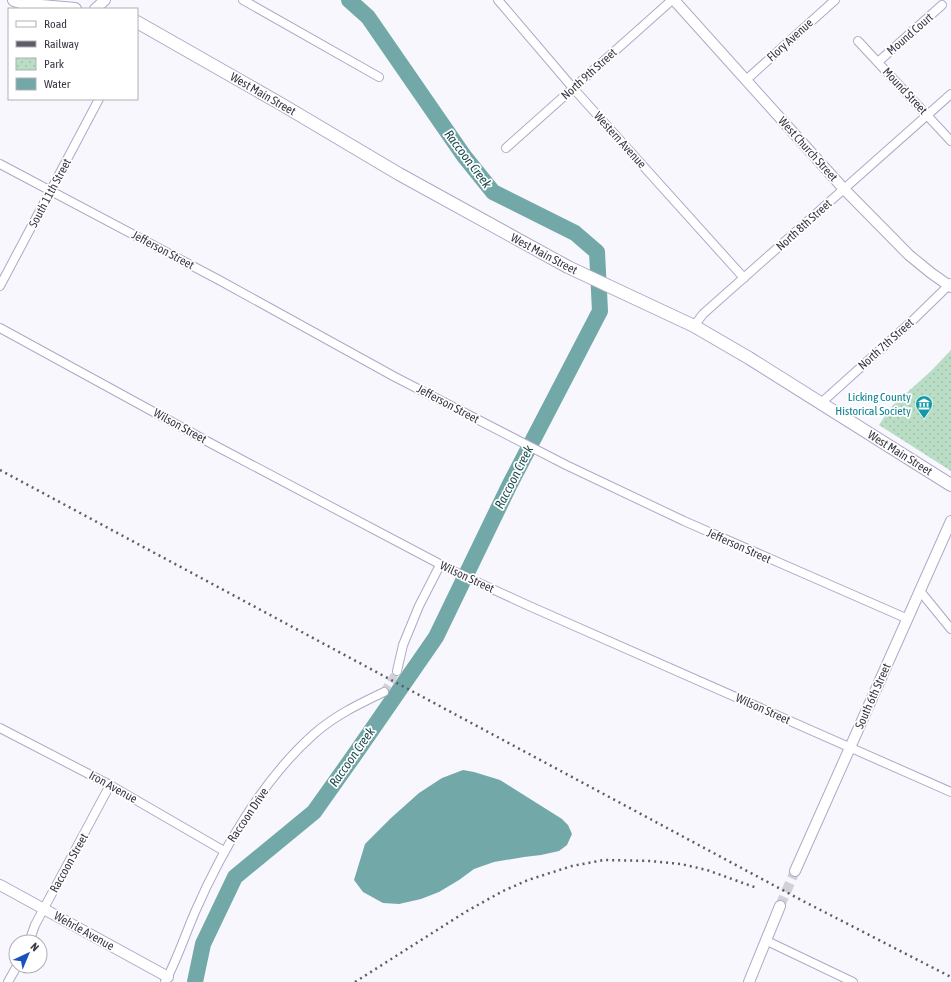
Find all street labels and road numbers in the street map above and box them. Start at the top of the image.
street label: Mound Court [884,10,936,58]
street label: Flory Avenue [764,16,816,64]
street label: North 9th Street [558,45,620,103]
street label: Mound Street [880,65,931,118]
street label: West Main Street [228,70,299,119]
street label: Western Avenue [591,109,649,171]
street label: West Church Street [775,114,841,185]
street label: South 11th Street [26,156,74,230]
street label: North 8th Street [773,196,835,254]
street label: Jefferson Street [129,228,197,273]
street label: West Main Street [508,231,580,278]
street label: North 7th Street [855,315,917,373]
street label: Jefferson Street [414,382,482,427]
street label: Wilson Street [151,406,209,447]
street label: West Main Street [865,428,935,479]
street label: Jefferson Street [705,526,774,567]
street label: Wilson Street [438,558,497,596]
street label: South 6th Street [852,661,894,731]
street label: Wilson Street [734,691,793,727]
street label: Iron Avenue [86,768,140,806]
street label: Raccoon Drive [225,785,271,845]
street label: Raccoon Street [47,830,91,895]
street label: Wehrle Avenue [52,909,116,953]

